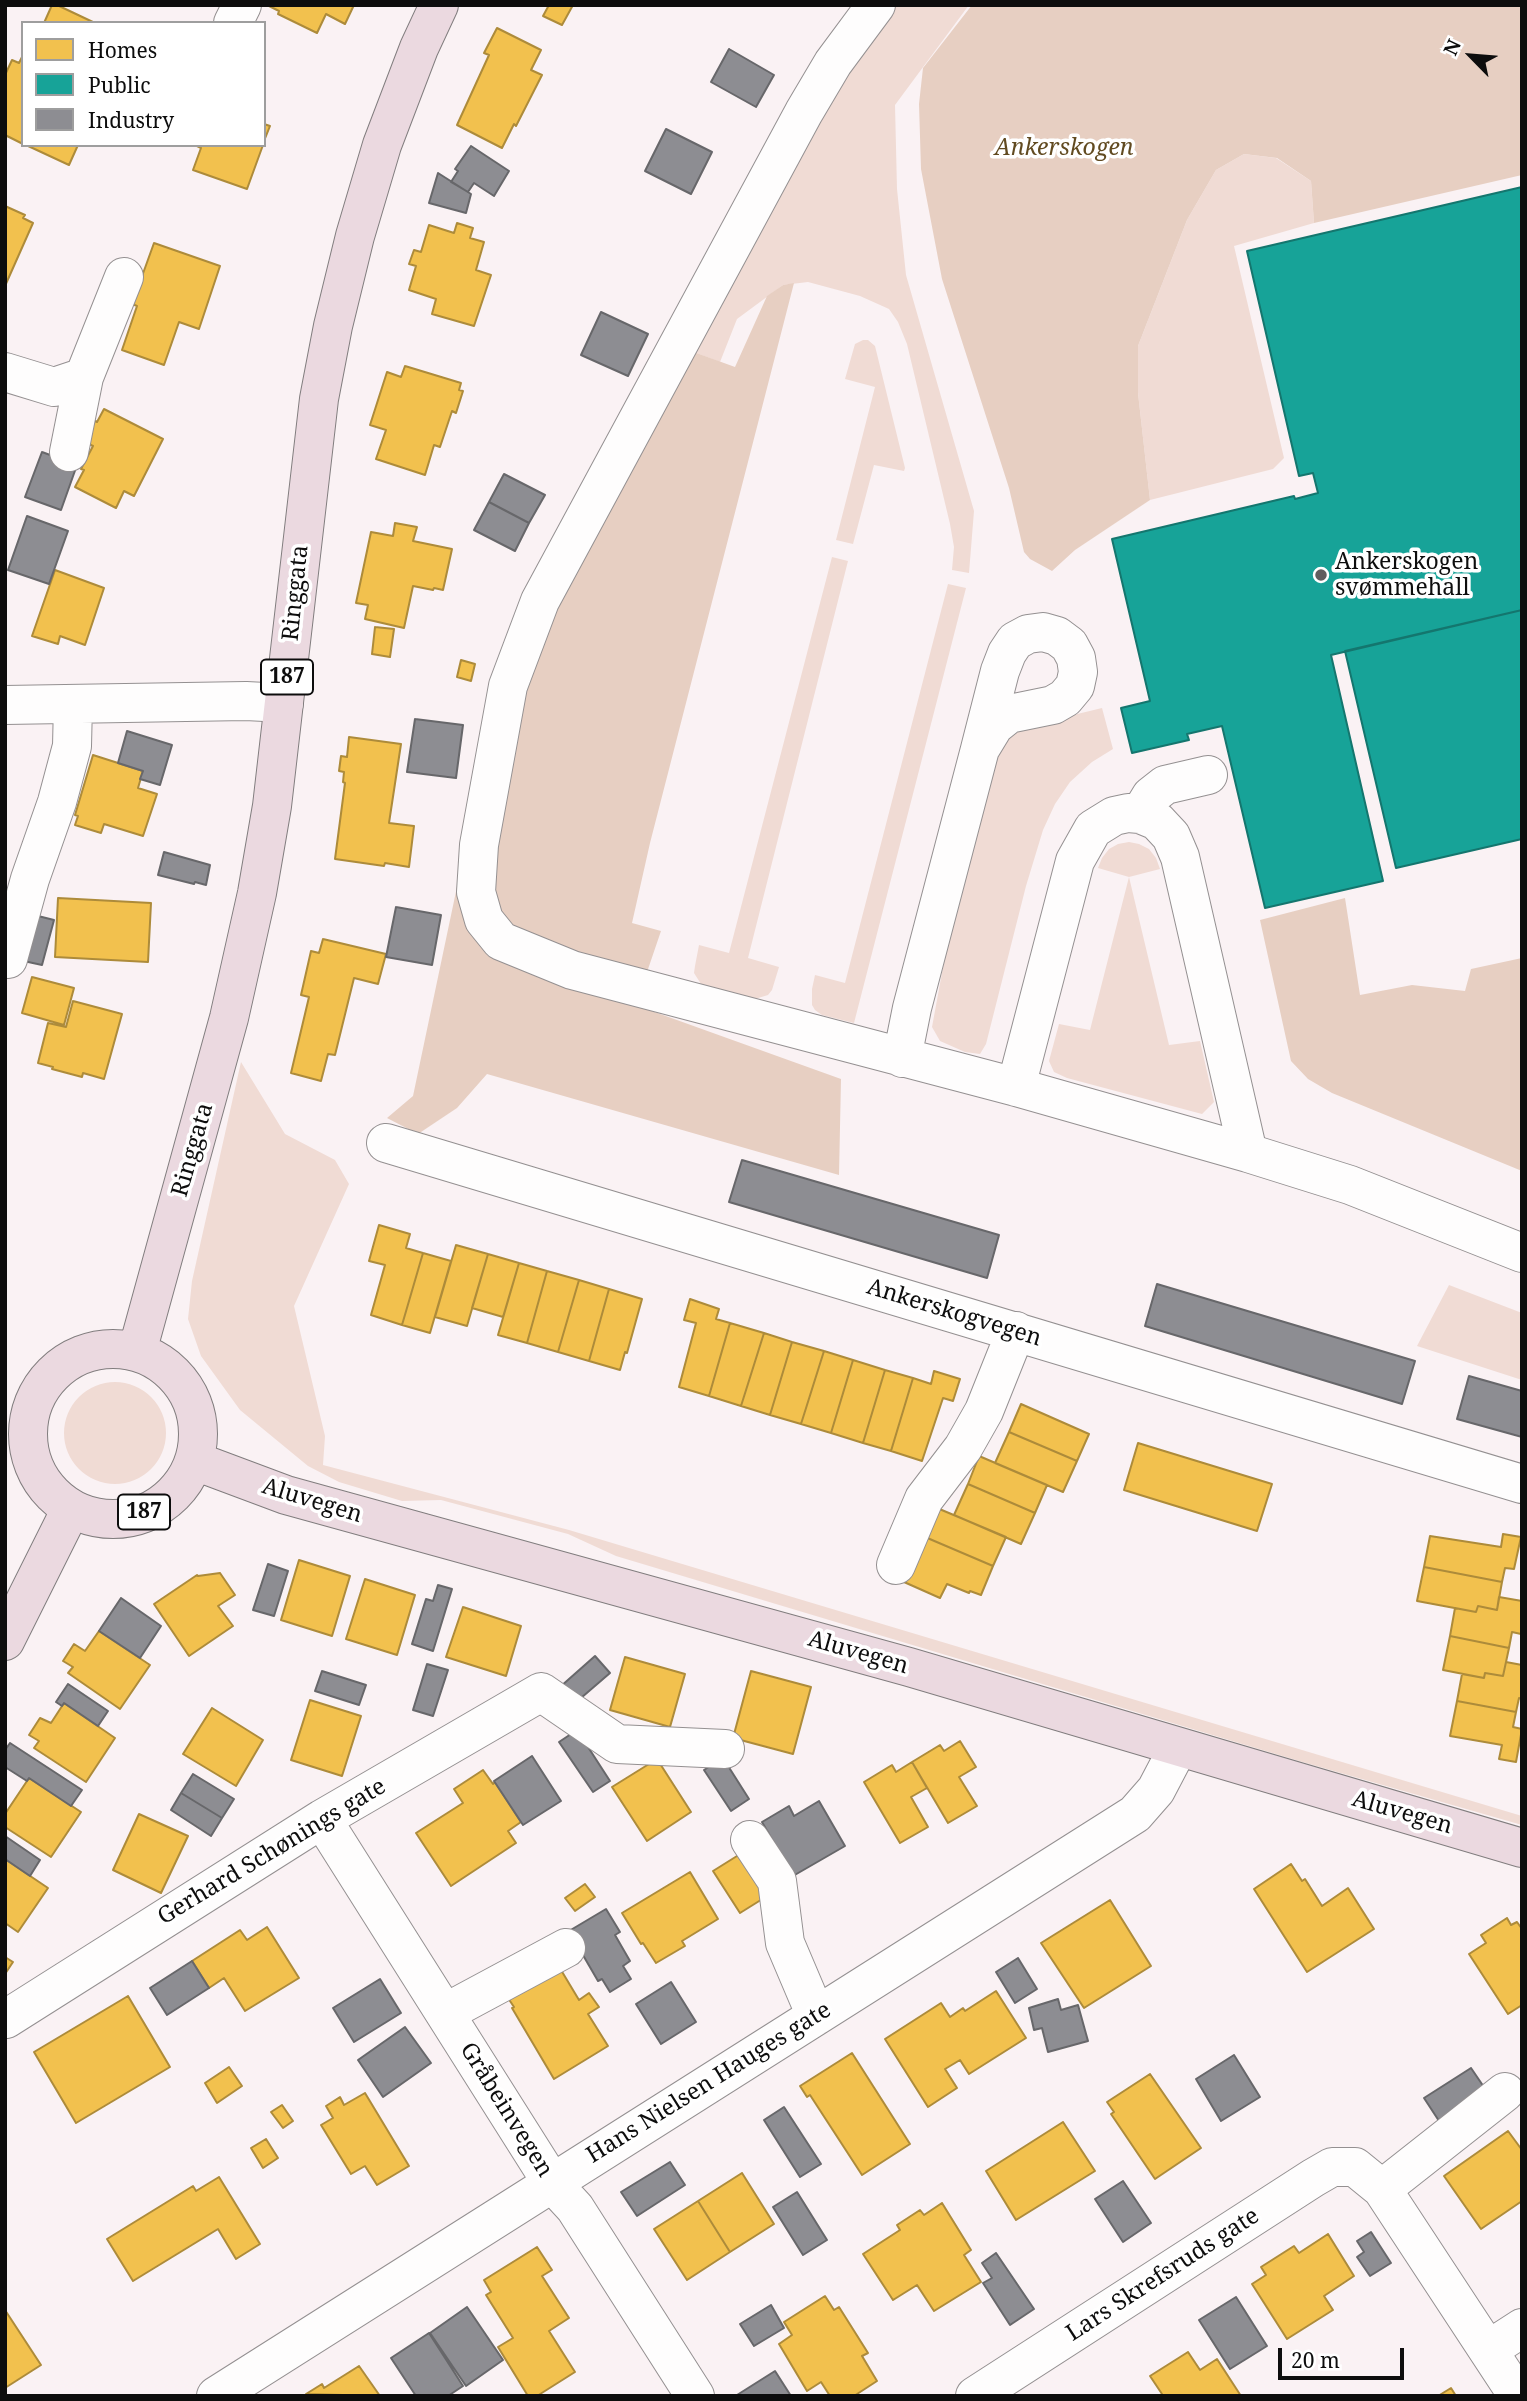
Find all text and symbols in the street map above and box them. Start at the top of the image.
legend [21,21,266,147]
north arrow [1436,21,1506,91]
text: N [1437,35,1467,59]
text: Homes [88,36,157,64]
text: Public [88,71,150,99]
text: Industry [88,106,174,134]
park label: Ankerskogen [994,134,1134,162]
street label: Ringgata [277,544,315,642]
place label: Ankerskogen svømmehall [1335,548,1478,602]
marker: Ankerskogen svømmehall [1313,567,1329,583]
road number: 187 [261,660,313,694]
street label: Ringgata [167,1100,219,1200]
street label: Ankerskogvegen [863,1273,1045,1353]
street label: Aluvegen [259,1473,365,1529]
road number: 187 [118,1494,170,1530]
street label: Aluvegen [805,1626,911,1680]
street label: Gerhard Schønings gate [153,1773,391,1931]
street label: Aluvegen [1349,1786,1455,1840]
street label: Hans Nielsen Hauges gate [582,1996,836,2170]
street label: Gråbeinvegen [454,2038,558,2182]
street label: Lars Skrefsruds gate [1062,2202,1264,2348]
scale bar [1282,2334,1408,2378]
text: 20 m [1291,2346,1340,2374]

